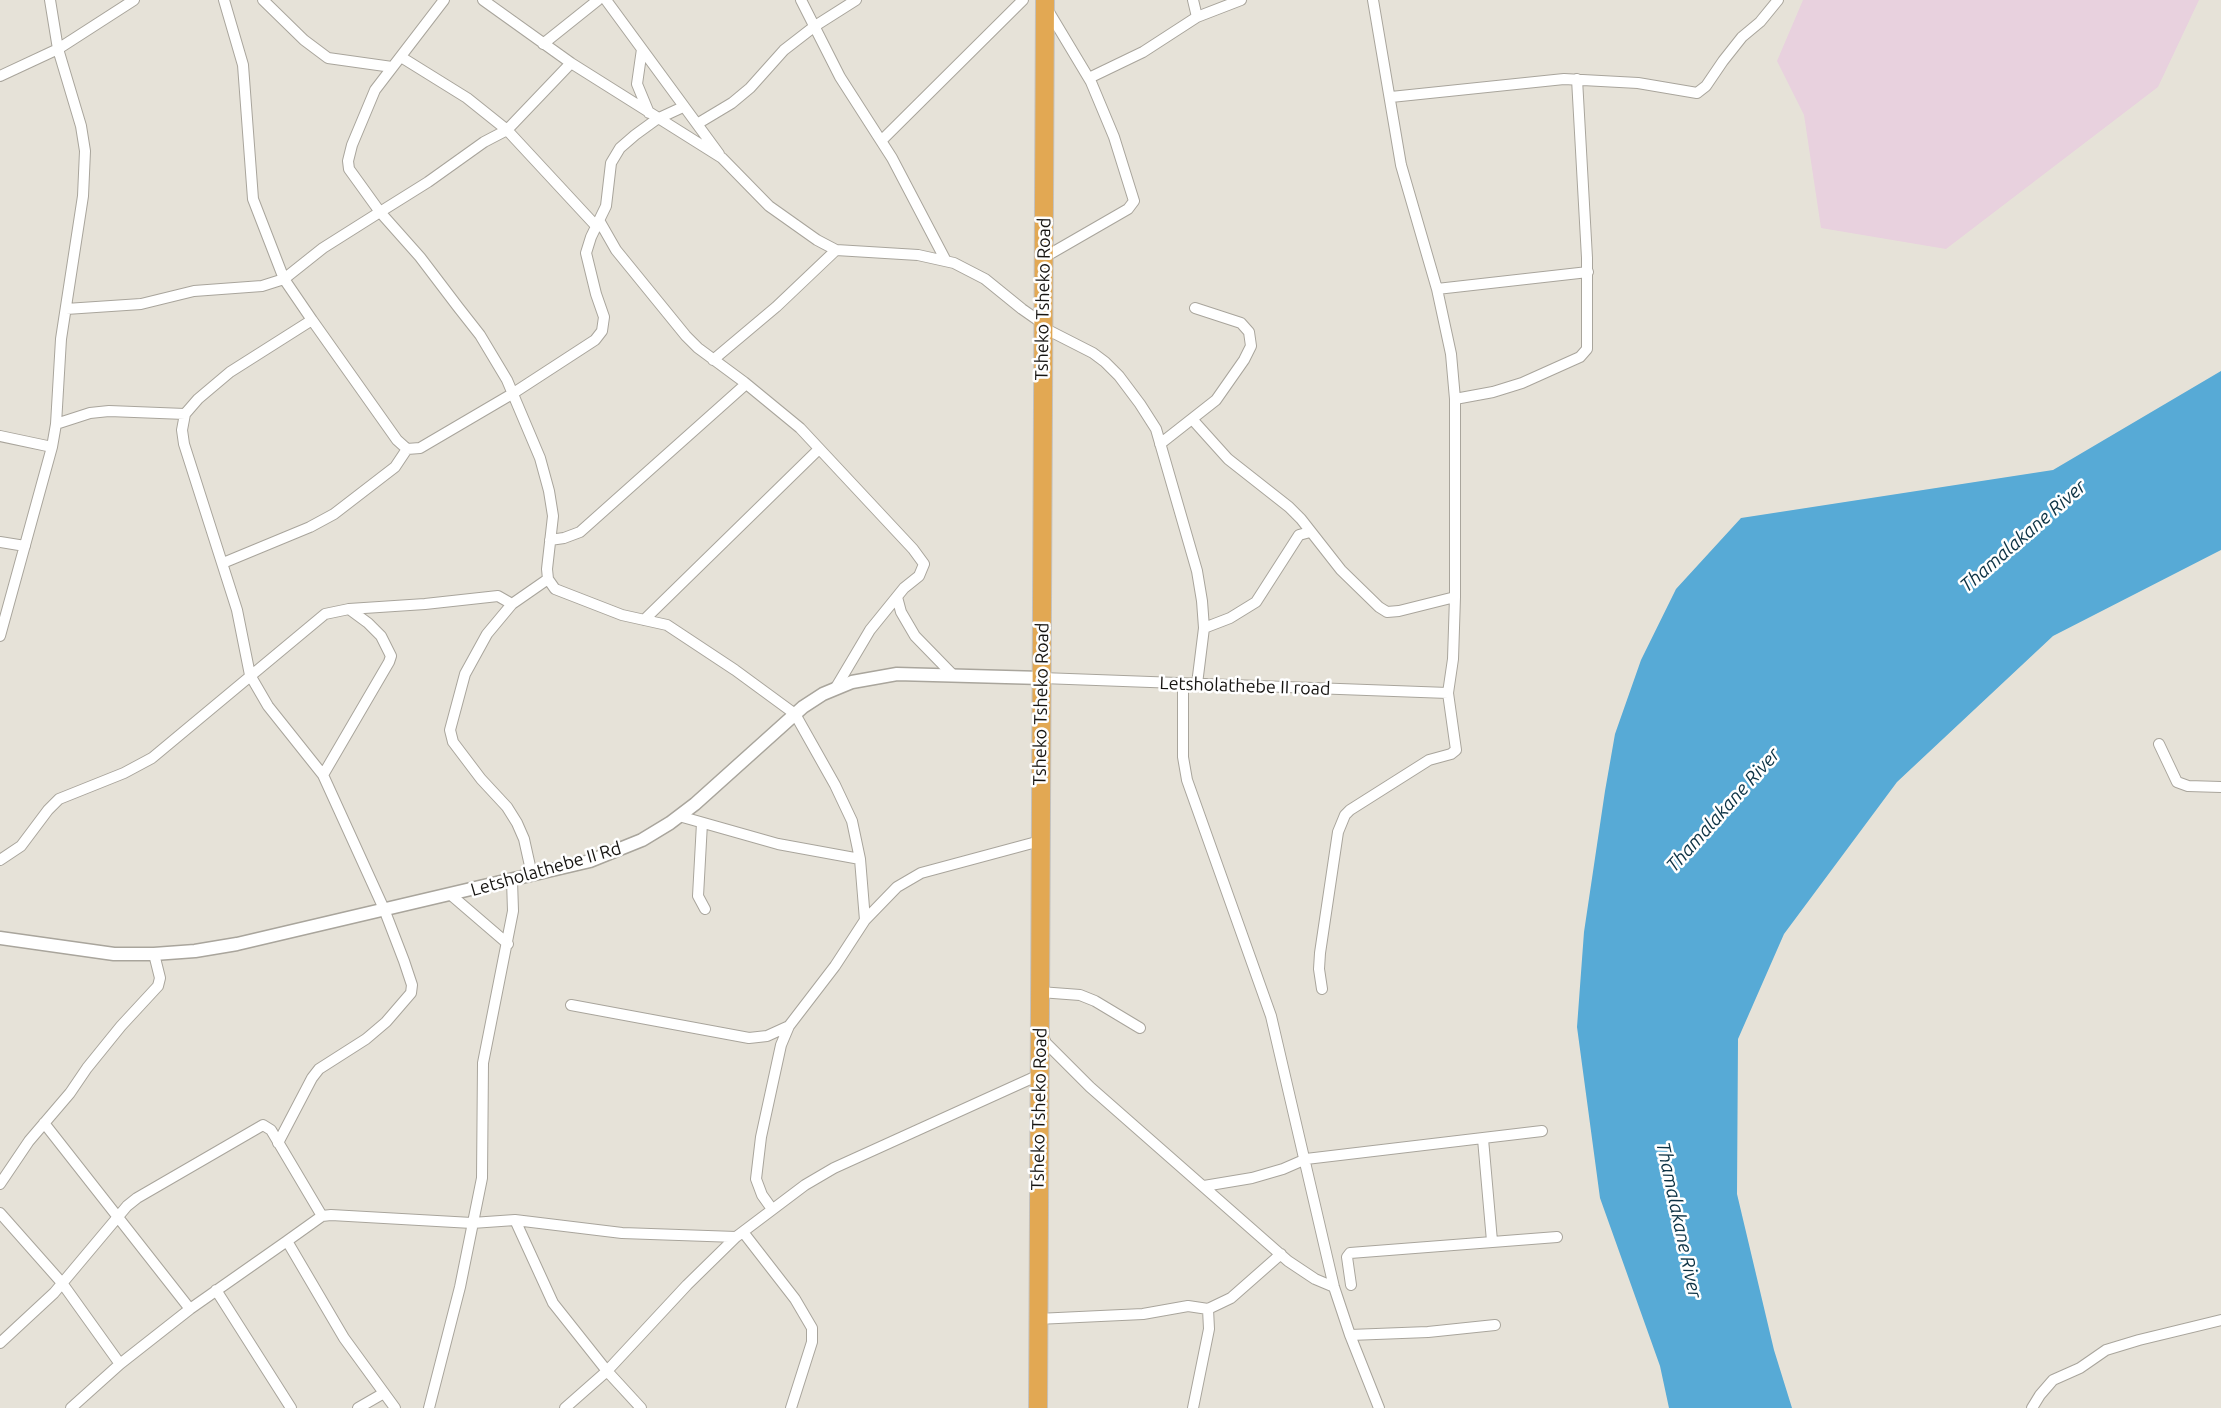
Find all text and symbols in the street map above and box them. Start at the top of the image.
street label: Tsheko Tsheko Road [1031,217,1055,381]
water label: Thamalakane River [1956,475,2090,597]
street label: Tsheko Tsheko Road [1029,622,1053,786]
street label: Letsholathebe II road [1159,672,1331,700]
water label: Thamalakane River [1661,743,1785,877]
street label: Letsholathebe II Rd [468,837,624,901]
street label: Tsheko Tsheko Road [1027,1027,1051,1191]
water label: Thamalakane River [1651,1140,1707,1300]

